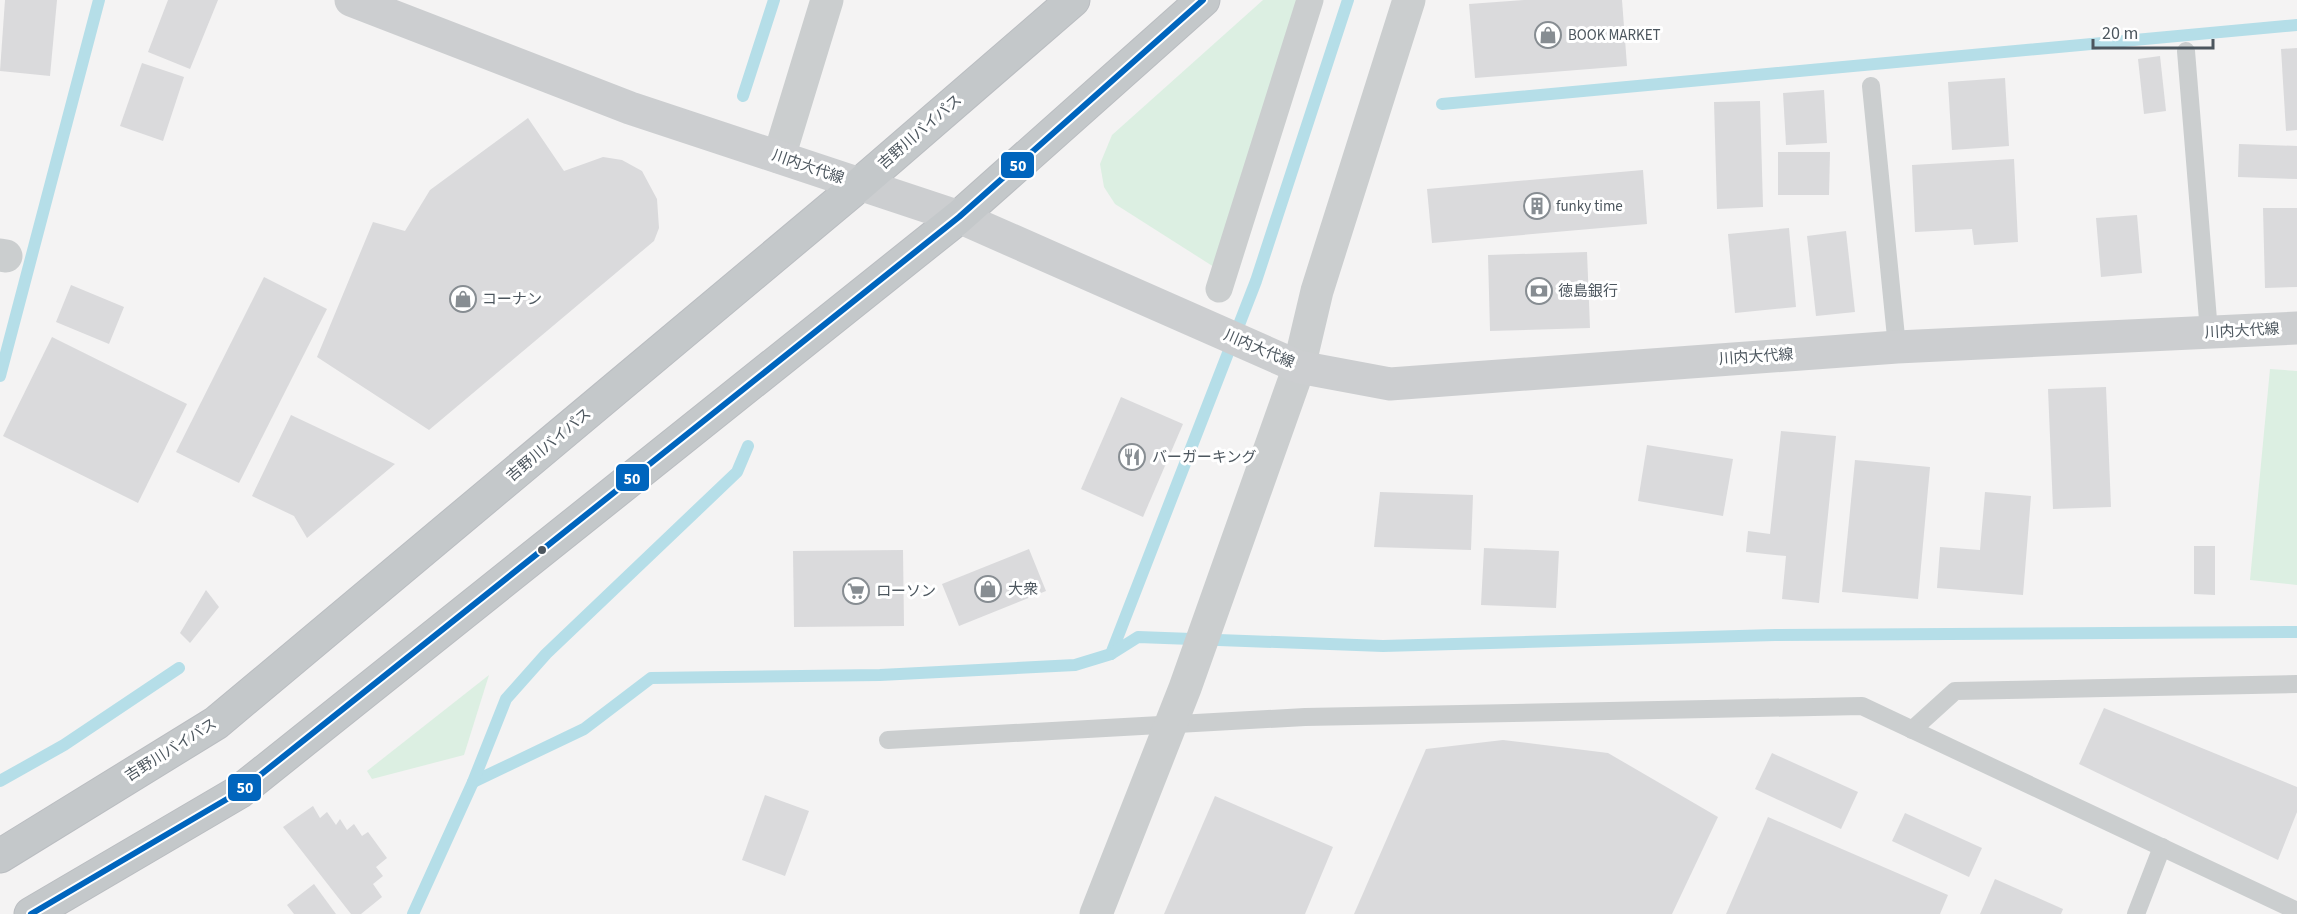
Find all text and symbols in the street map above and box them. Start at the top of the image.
scale bar [2093,12,2213,50]
shop icon: BOOK MARKET [1533,20,1563,50]
text: 20 m [2102,21,2138,46]
place label: BOOK MARKET [1568,25,1661,46]
street label: 吉野川バイパス [874,90,966,174]
street label: 川内大代線 [769,145,847,189]
line badge: 50 [1000,151,1035,179]
text: 50 [1010,155,1026,177]
building icon: funky time [1522,191,1552,221]
place label: funky time [1556,196,1623,217]
bank icon: 徳島銀行 [1524,276,1554,306]
place label: 徳島銀行 [1558,281,1618,302]
shop icon: コーナン [448,284,478,314]
place label: コーナン [482,289,542,310]
street label: 川内大代線 [2204,319,2280,343]
street label: 川内大代線 [1220,325,1298,373]
street label: 川内大代線 [1718,344,1794,370]
street label: 吉野川バイパス [502,403,596,487]
restaurant icon: バーガーキング [1117,442,1147,472]
place label: バーガーキング [1152,447,1257,468]
line badge: 50 [615,463,650,492]
text: 50 [624,468,640,490]
unlabelled marker [536,544,548,556]
shop icon: 大衆 [973,574,1003,604]
supermarket icon: ローソン [841,576,871,606]
place label: 大衆 [1008,579,1038,600]
place label: ローソン [876,581,936,602]
street label: 吉野川バイパス [121,713,221,787]
line badge: 50 [227,773,262,802]
text: 50 [237,777,253,799]

